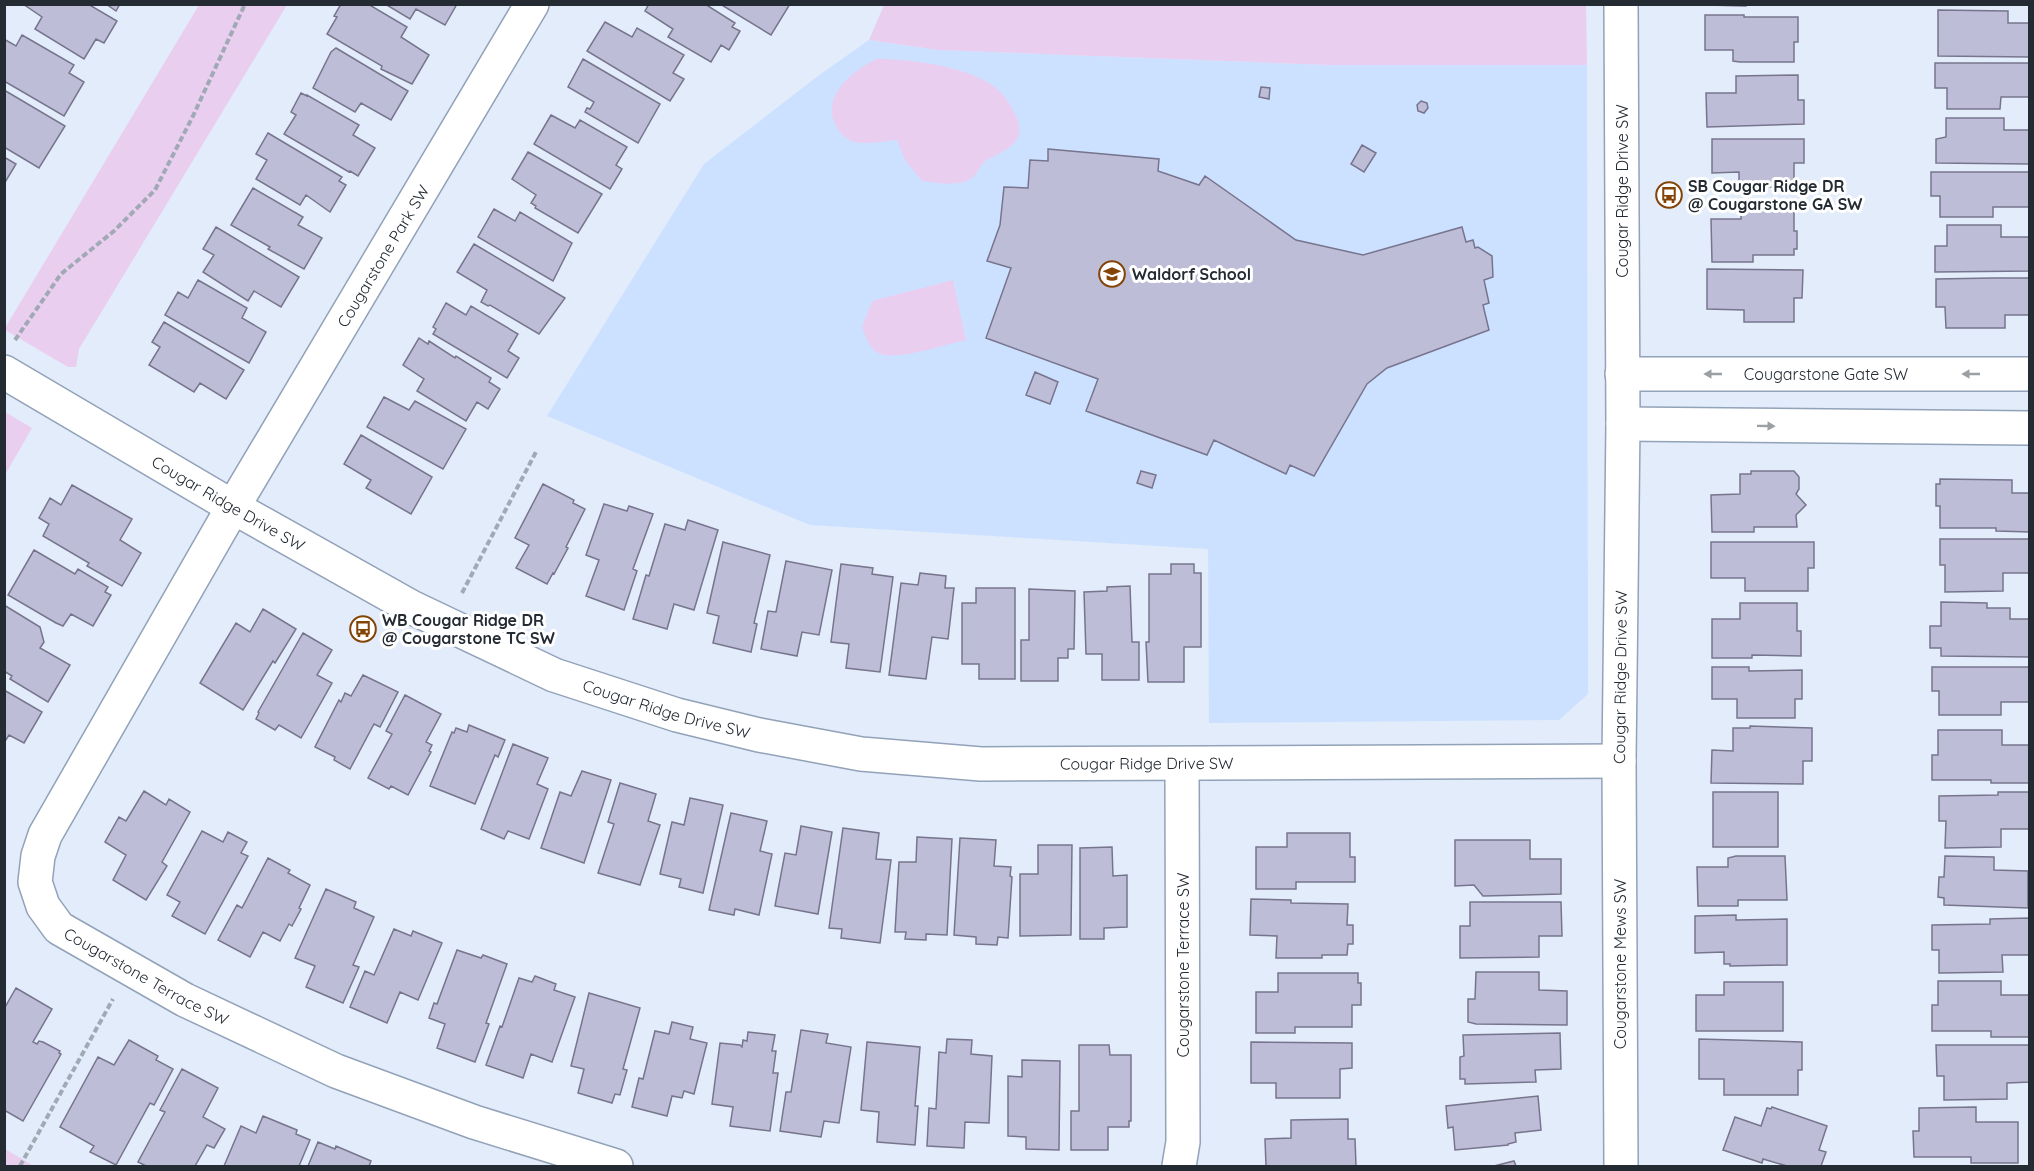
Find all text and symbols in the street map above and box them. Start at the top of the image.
street label: Cougar Ridge Drive SW [1612,104,1632,278]
place label: SB Cougar Ridge DR @ Cougarstone GA SW [1688,176,1862,214]
bus stop icon: SB Cougar Ridge DR @ Cougarstone GA SW [1654,180,1684,210]
street label: Cougarstone Park SW [333,181,433,331]
school or university icon: Waldorf School [1097,259,1127,289]
place label: Waldorf School [1132,264,1251,284]
street label: Cougarstone Gate SW [1744,364,1908,384]
one-way arrow [1703,369,1722,379]
one-way arrow [1961,369,1980,379]
one-way arrow [1756,421,1775,431]
street label: Cougar Ridge Drive SW [148,451,308,555]
street label: Cougar Ridge Drive SW [1609,590,1631,764]
place label: WB Cougar Ridge DR @ Cougarstone TC SW [382,610,555,648]
bus stop icon: WB Cougar Ridge DR @ Cougarstone TC SW [348,614,378,644]
street label: Cougar Ridge Drive SW [580,675,752,743]
street label: Cougar Ridge Drive SW [1060,753,1234,774]
street label: Cougarstone Terrace SW [1173,873,1193,1057]
street label: Cougarstone Mews SW [1610,879,1630,1049]
street label: Cougarstone Terrace SW [61,923,232,1029]

